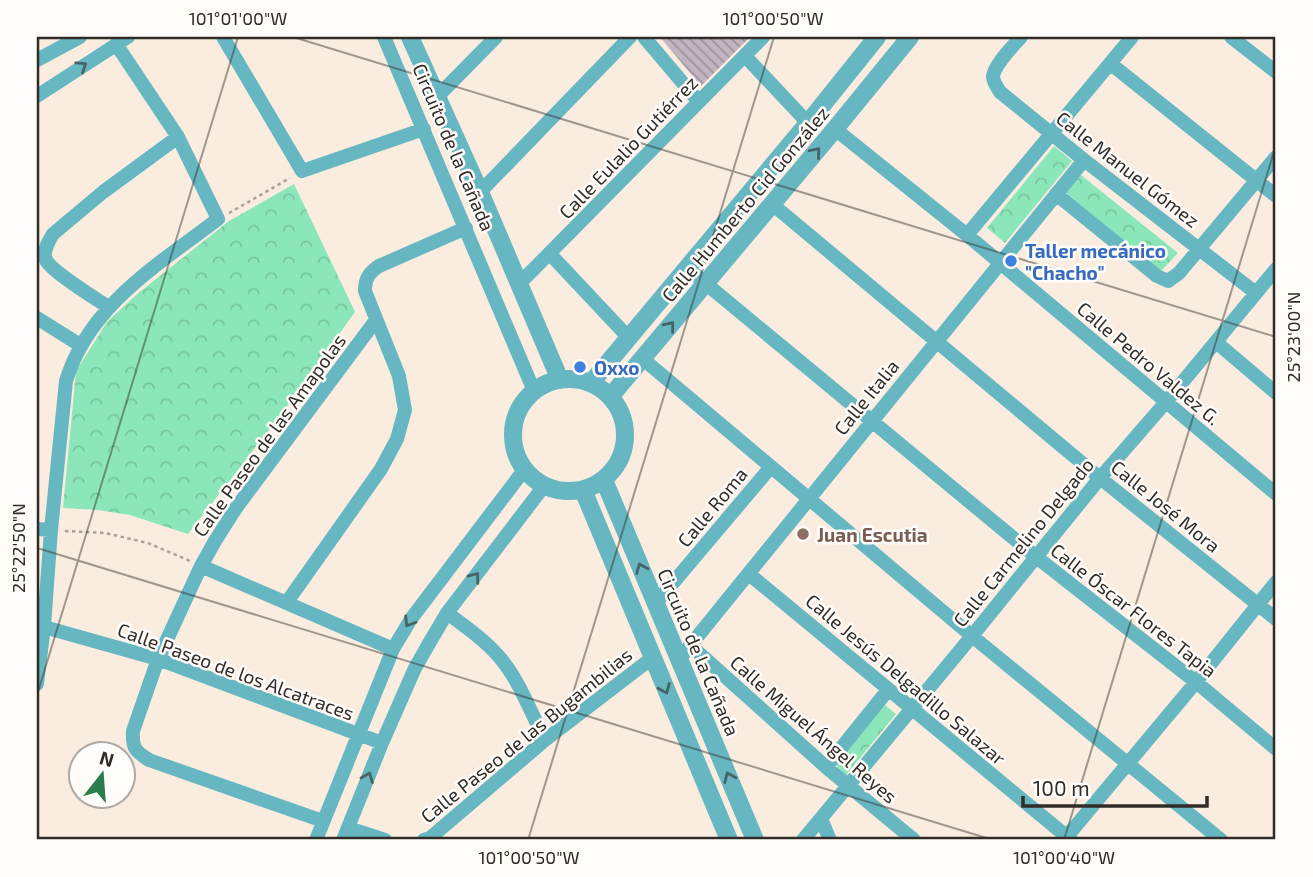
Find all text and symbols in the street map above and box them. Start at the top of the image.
text: 101°01'00"W [189,7,287,29]
text: 101°00'50"W [722,7,824,29]
street label: Circuito de la Cañada [408,60,500,234]
one-way arrow [74,62,87,74]
street label: Calle Eulalio Gutiérrez [554,71,702,223]
street label: Calle Humberto Cid González [656,102,834,306]
street label: Calle Manuel Gómez [1052,106,1204,232]
one-way arrow [808,147,820,160]
place label: Taller mecánico "Chacho" [1025,239,1166,284]
marker: Taller mecánico "Chacho" [1003,253,1019,269]
text: 25°23'00"N [1282,292,1304,382]
street label: Calle Pedro Valdez G. [1073,296,1225,430]
one-way arrow [662,321,674,334]
street label: Calle Paseo de las Amapolas [188,329,350,541]
street label: Calle Italia [829,355,903,439]
place label: Oxxo [594,356,640,379]
marker: Oxxo [572,359,588,375]
street label: Calle Carmelino Delgado [948,453,1098,631]
street label: Calle José Mora [1107,455,1225,557]
street label: Calle Roma [672,463,752,551]
text: 25°22'50"N [7,503,29,593]
place label: Juan Escutia [817,523,928,546]
marker: Juan Escutia [795,526,811,542]
street label: Calle Óscar Flores Tapia [1047,538,1221,682]
one-way arrow [635,562,649,575]
street label: Circuito de la Cañada [653,565,745,739]
one-way arrow [466,572,479,585]
street label: Calle Jesús Delgadillo Salazar [801,589,1011,770]
one-way arrow [405,615,418,628]
street label: Calle Paseo de los Alcatraces [115,617,357,725]
street label: Calle Paseo de las Bugambilias [416,643,636,827]
street label: Calle Miguel Ángel Reyes [726,650,902,808]
one-way arrow [657,682,671,695]
north arrow [66,740,136,810]
text: N [97,745,117,771]
scale bar [1023,765,1206,809]
one-way arrow [360,772,374,784]
one-way arrow [724,772,738,784]
text: 100 m [1033,775,1090,800]
text: 101°00'50"W [478,846,580,868]
text: 101°00'40"W [1013,846,1115,868]

